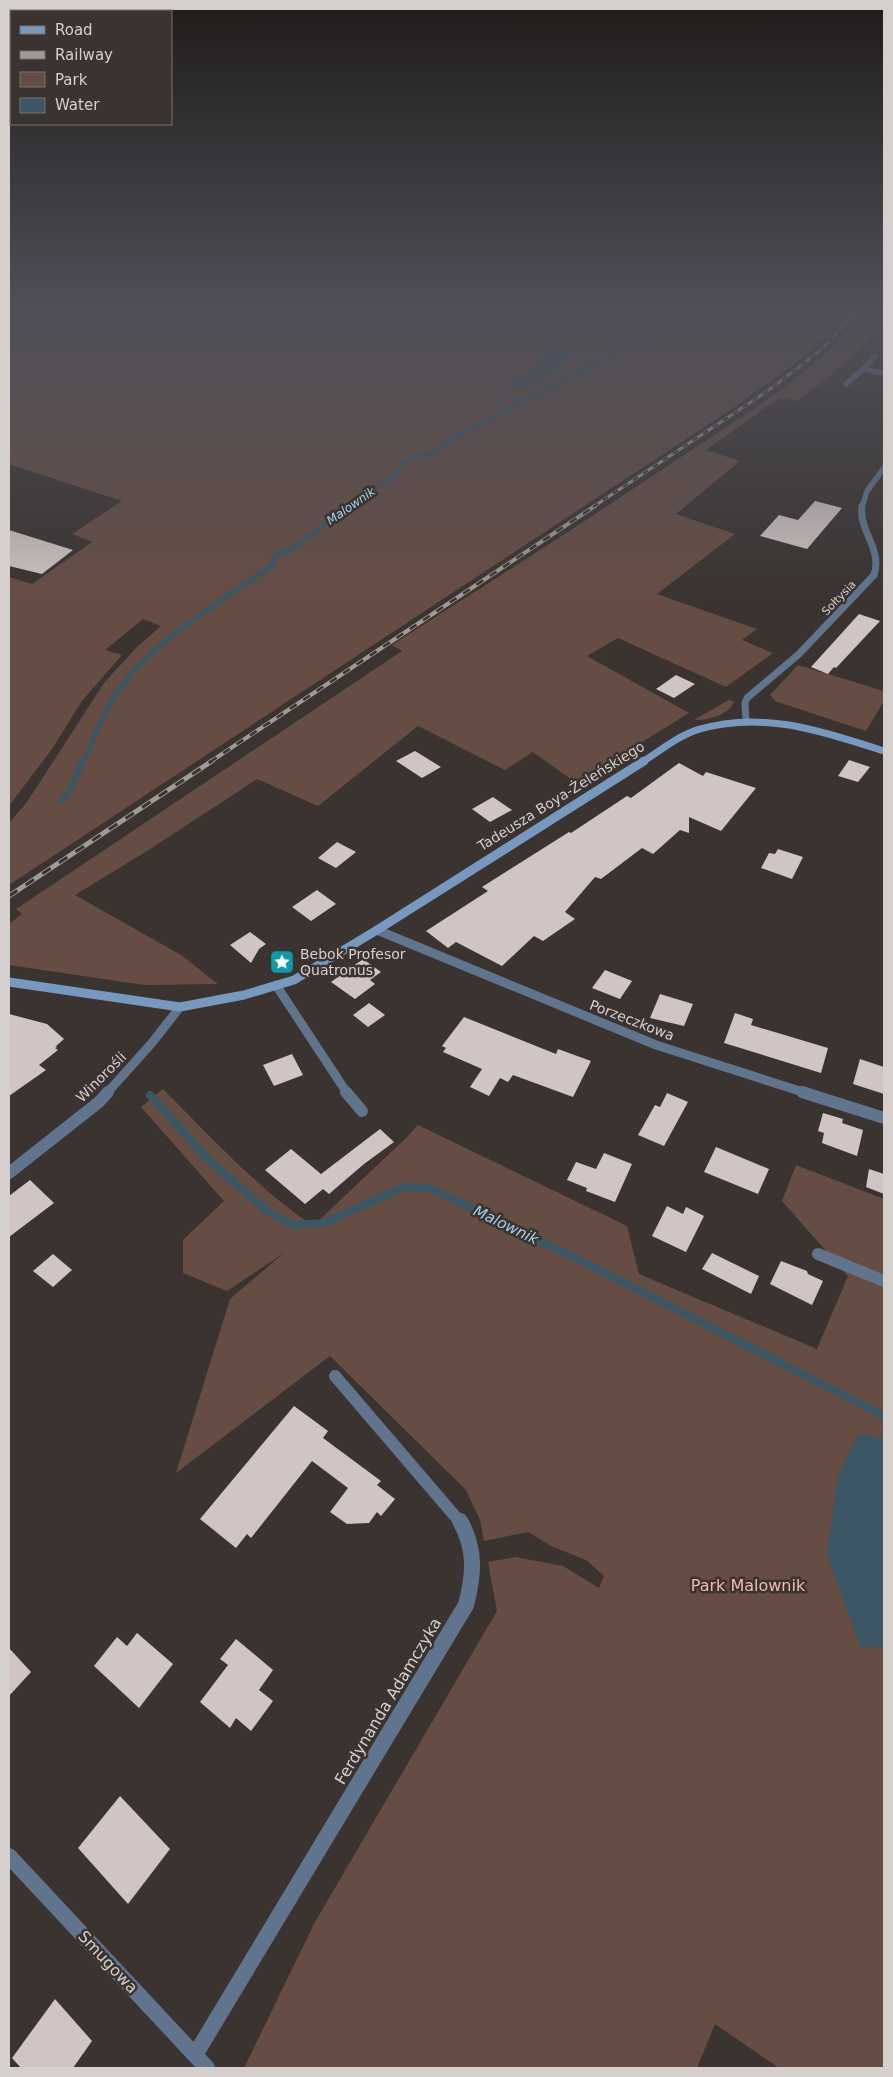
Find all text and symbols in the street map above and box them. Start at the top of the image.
legend [10,10,172,125]
text: Road [55,21,93,39]
text: Railway [55,46,113,64]
text: Park [55,71,88,89]
text: Water [55,96,100,114]
water label: Malownik [324,484,379,528]
street label: Sołtysia [819,578,859,618]
street label: Tadeusza Boya-Żeleńskiego [473,737,647,855]
place label: Bebok Profesor Quatronus [300,946,406,978]
place icon: Bebok Profesor Quatronus [269,949,295,975]
street label: Porzeczkowa [587,996,677,1044]
street label: Winorośli [73,1049,129,1105]
water label: Malownik [471,1202,543,1249]
park label: Park Malownik [691,1576,806,1595]
street label: Ferdynanda Adamczyka [331,1614,445,1788]
street label: Smugowa [74,1927,142,1997]

